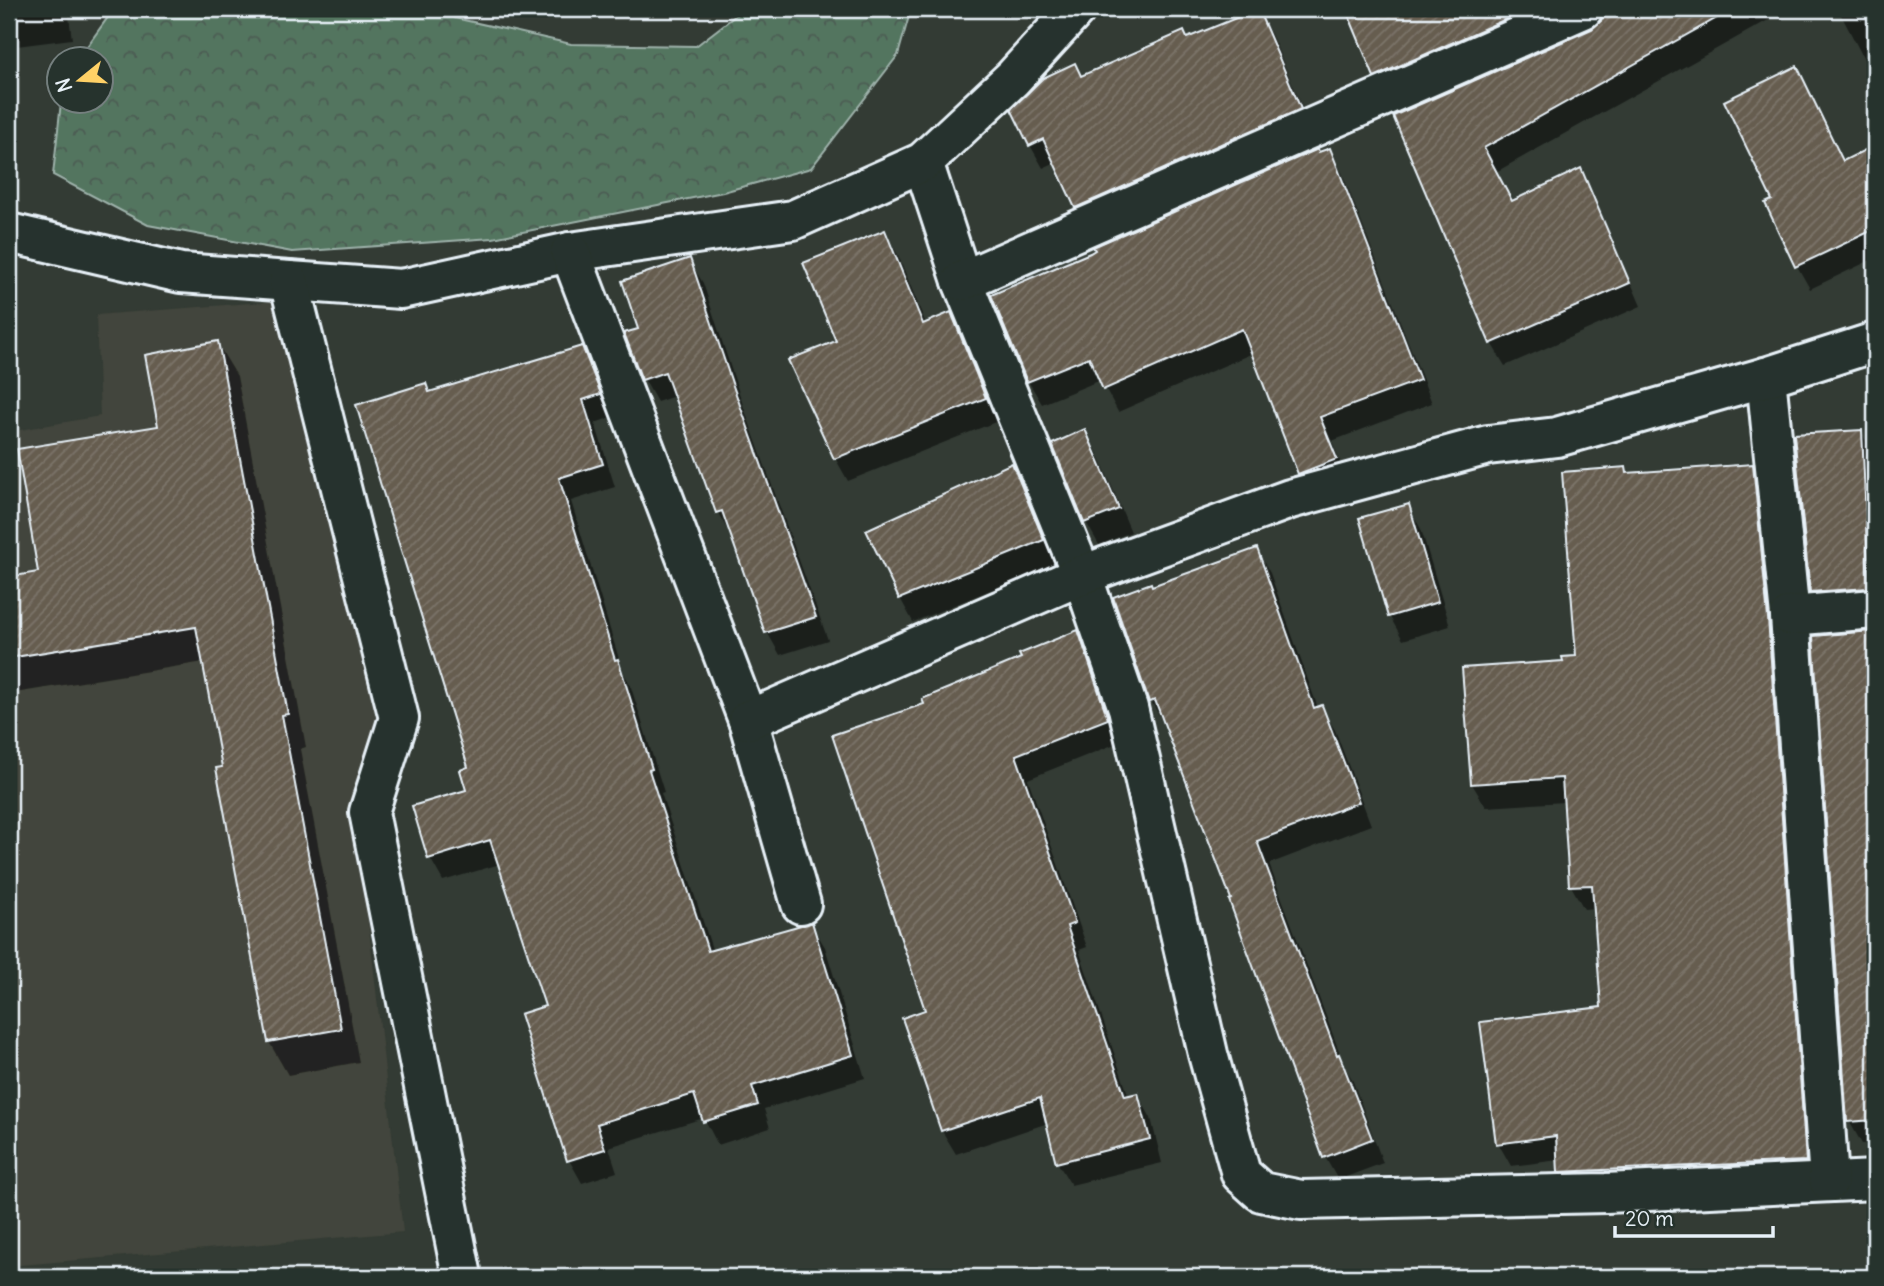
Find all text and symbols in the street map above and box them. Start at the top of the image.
north arrow [46,46,116,116]
text: N [50,75,77,95]
scale bar [1615,1195,1772,1239]
text: 20 m [1625,1205,1674,1232]

